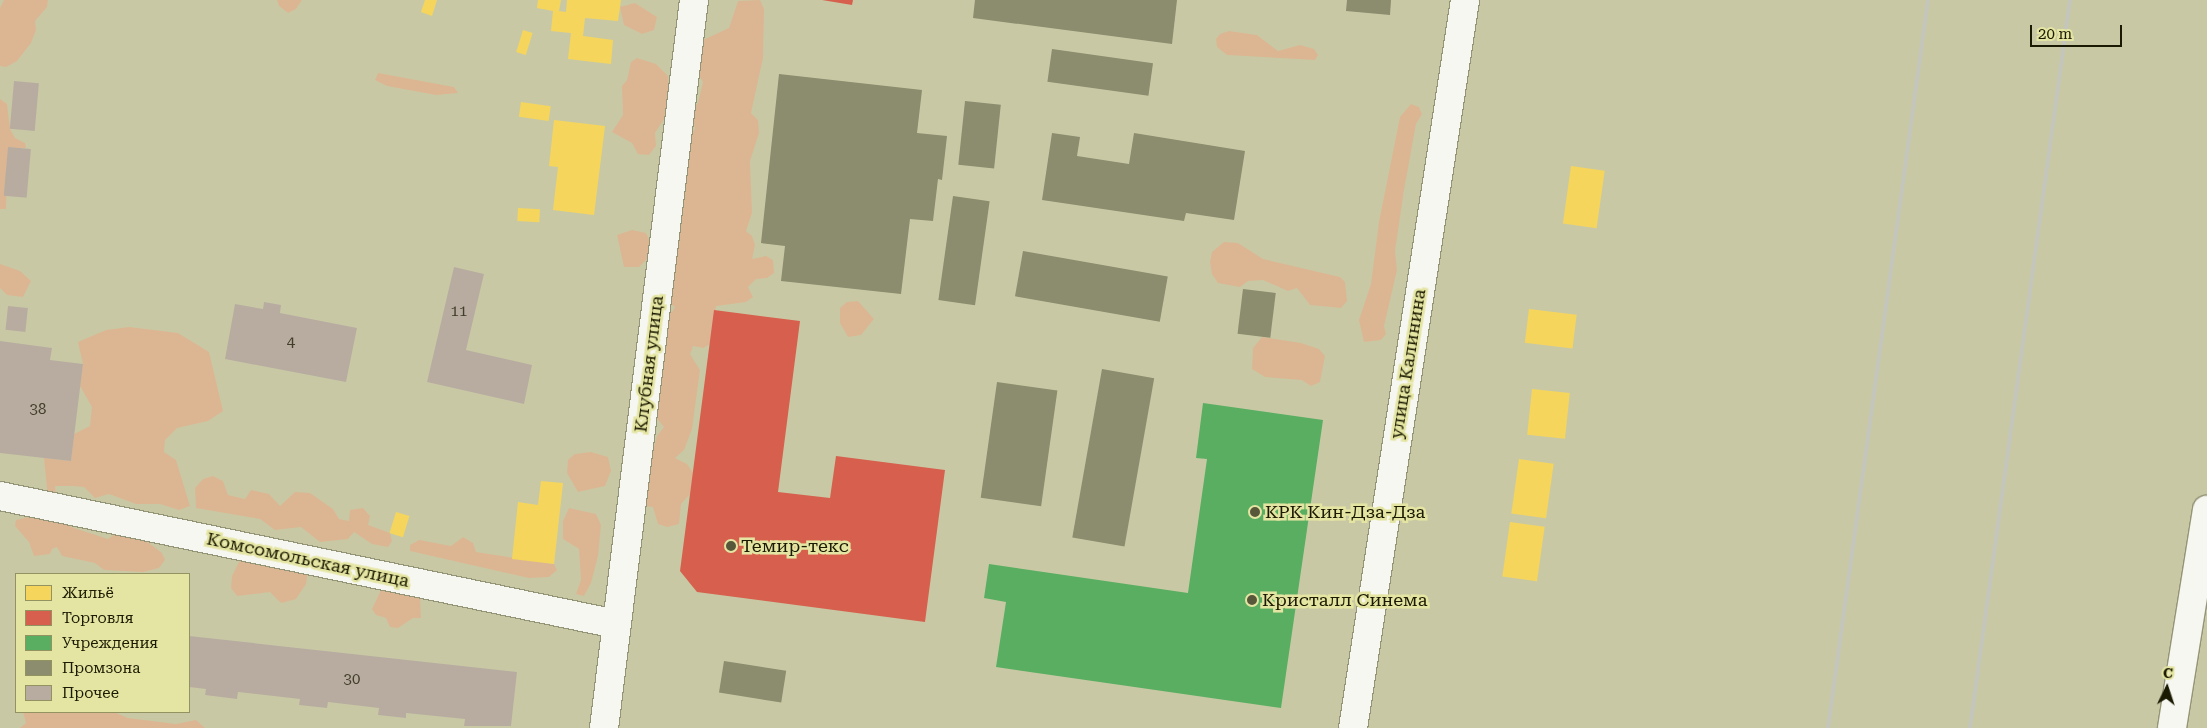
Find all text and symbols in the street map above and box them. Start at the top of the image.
scale bar [2032,15,2124,47]
text: 20 m [2038,25,2072,43]
street label: улица Калинина [1386,288,1430,440]
street label: Клубная улица [630,294,668,434]
house number: 11 [451,303,467,321]
house number: 4 [287,334,295,352]
house number: 38 [30,401,46,419]
place label: КРК Кин-Дза-Дза [1265,501,1425,523]
marker: КРК Кин-Дза-Дза [1249,506,1261,518]
street label: Комсомольская улица [205,528,411,592]
place label: Темир-текс [741,535,849,557]
marker: Темир-текс [725,540,737,552]
legend [15,573,190,713]
text: Жильё [62,584,114,602]
place label: Кристалл Синема [1262,589,1427,611]
marker: Кристалл Синема [1246,594,1258,606]
text: Торговля [62,609,133,627]
text: Учреждения [62,634,158,652]
text: Промзона [62,659,140,677]
north arrow [2142,663,2192,713]
text: С [2163,665,2173,681]
house number: 30 [344,671,360,689]
text: Прочее [62,684,119,702]

